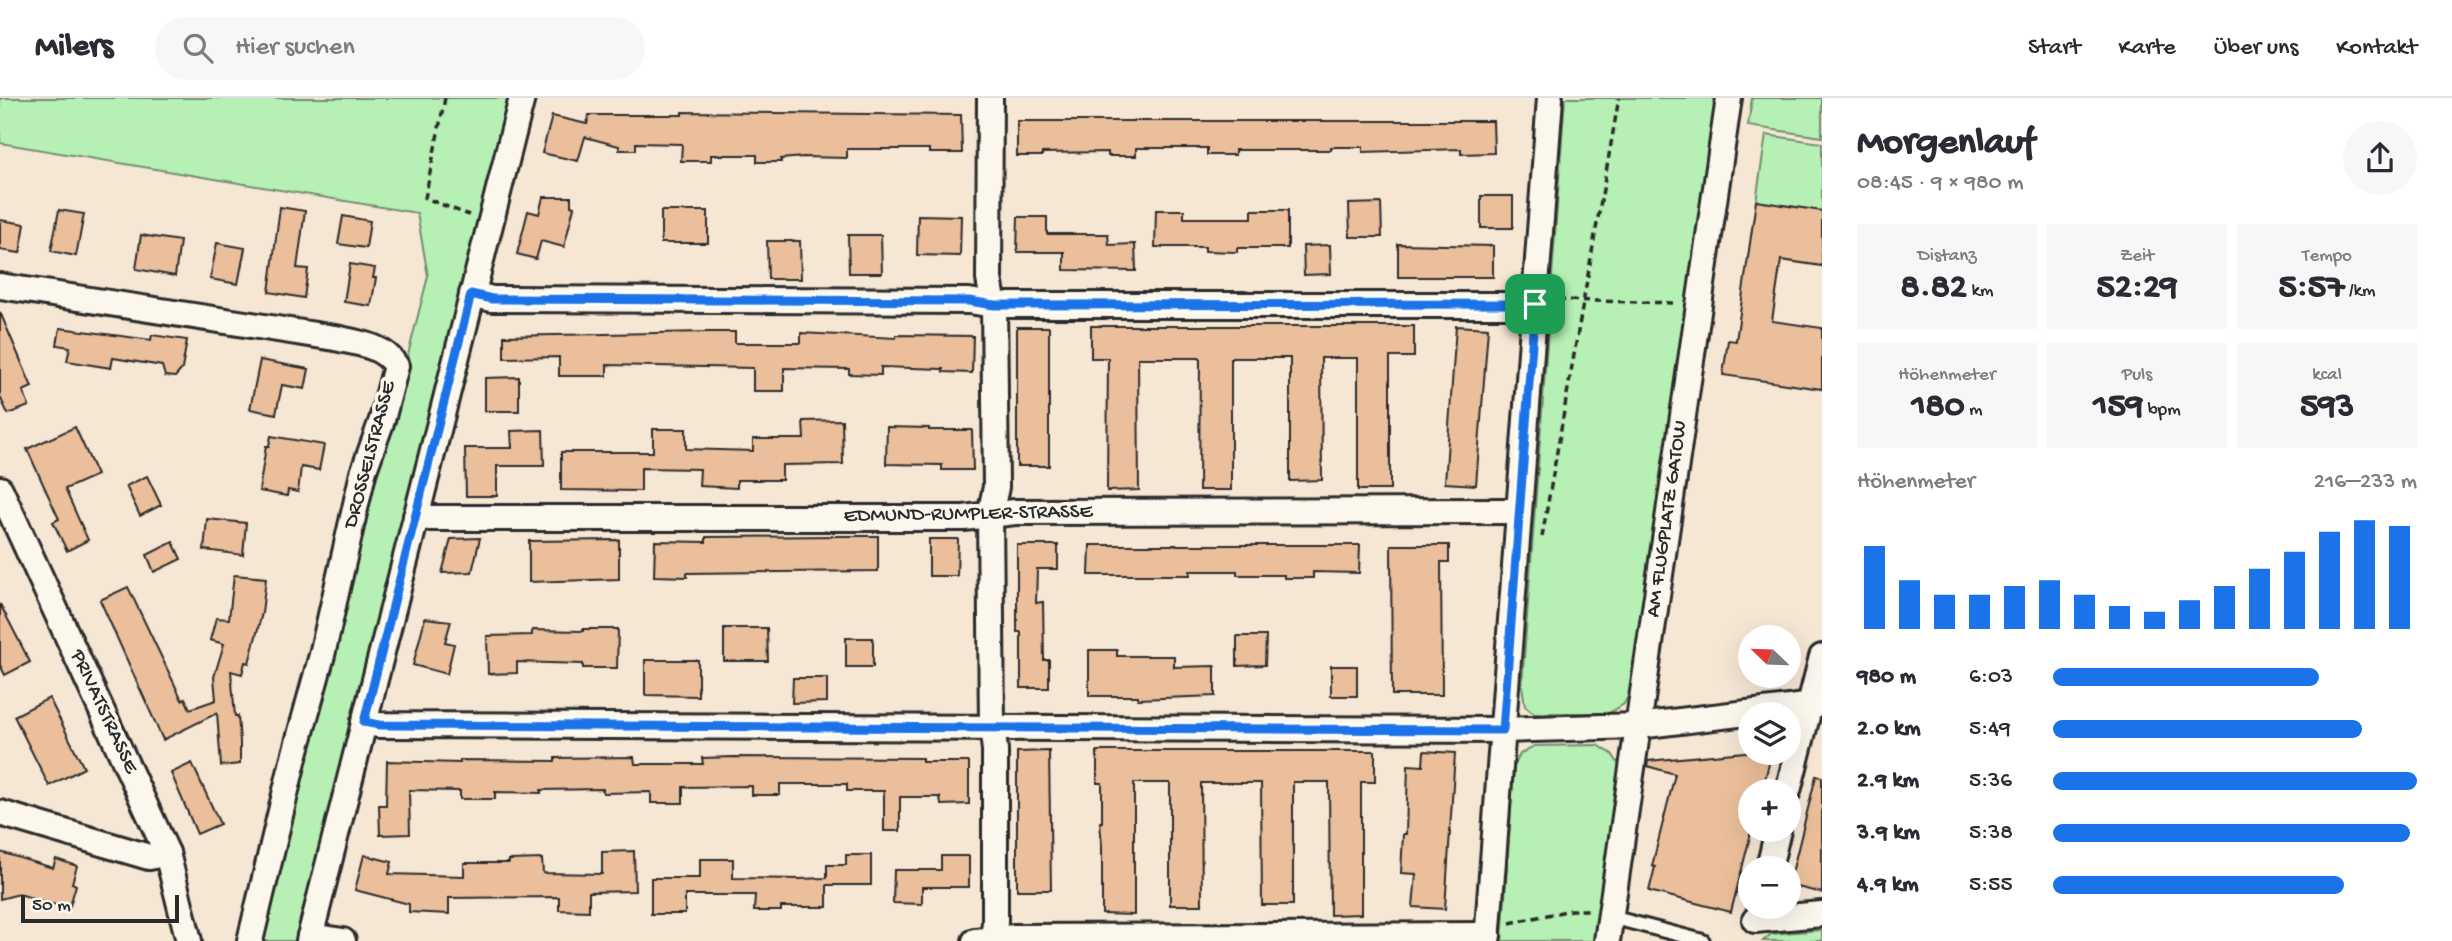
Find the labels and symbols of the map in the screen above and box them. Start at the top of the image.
pin [1505,274,1565,334]
street label: DROSSELSTRASSE [339,378,403,533]
street label: AM FLUGPLATZ GATOW [1642,419,1694,619]
street label: EDMUND-RUMPLER-STRASSE [843,500,1094,530]
north arrow [1738,625,1801,688]
street label: PRIVATSTRASSE [63,645,143,779]
scale bar [21,892,178,924]

